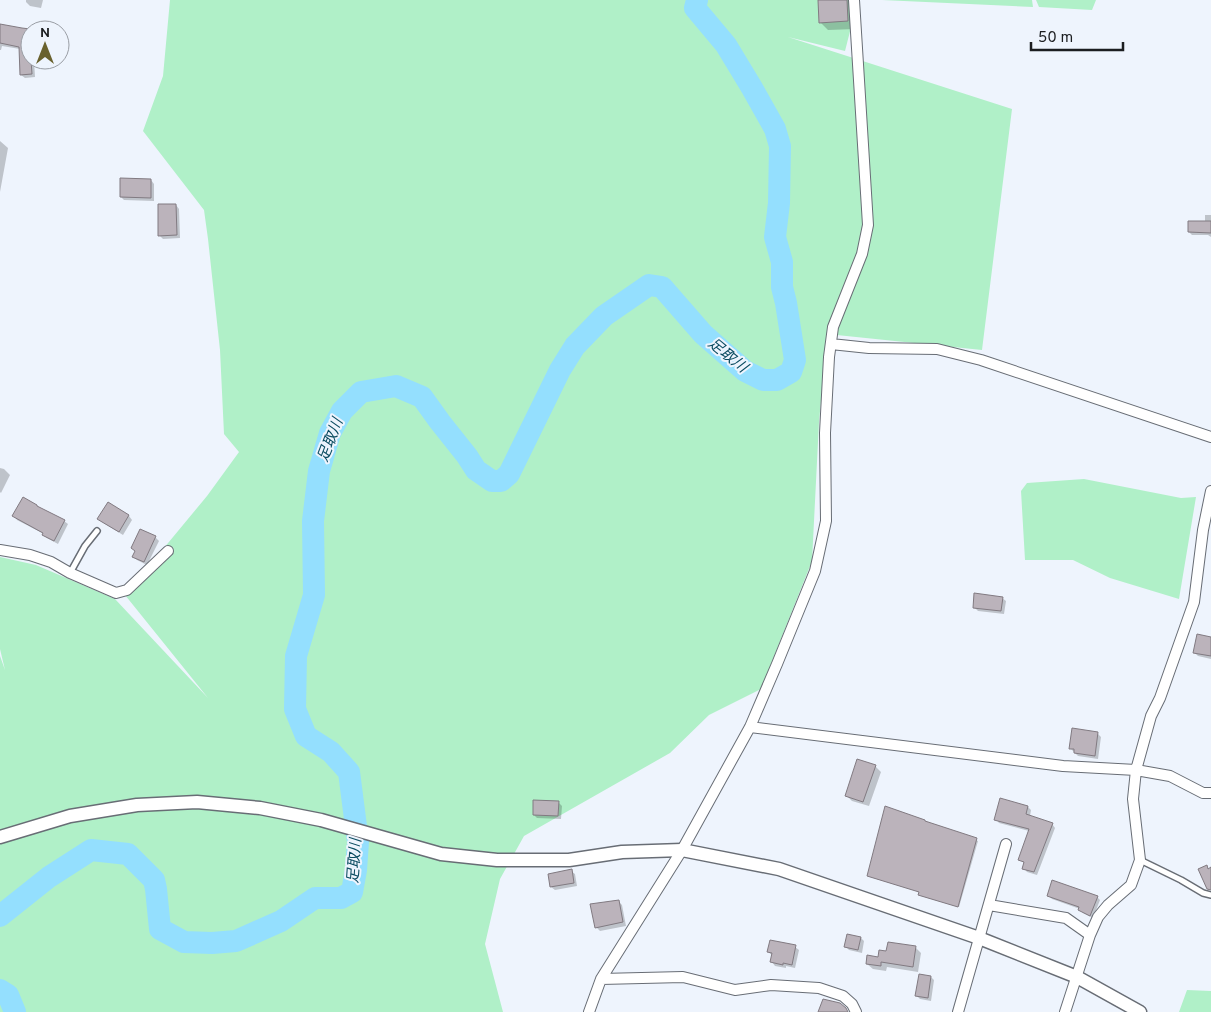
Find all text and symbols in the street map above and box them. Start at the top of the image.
north arrow [20,20,70,70]
scale bar [1031,20,1124,52]
text: N [40,25,50,42]
text: 50 m [1038,29,1073,48]
water label: 足取川 [704,335,752,379]
water label: 足取川 [314,414,349,465]
water label: 足取川 [344,836,367,884]

